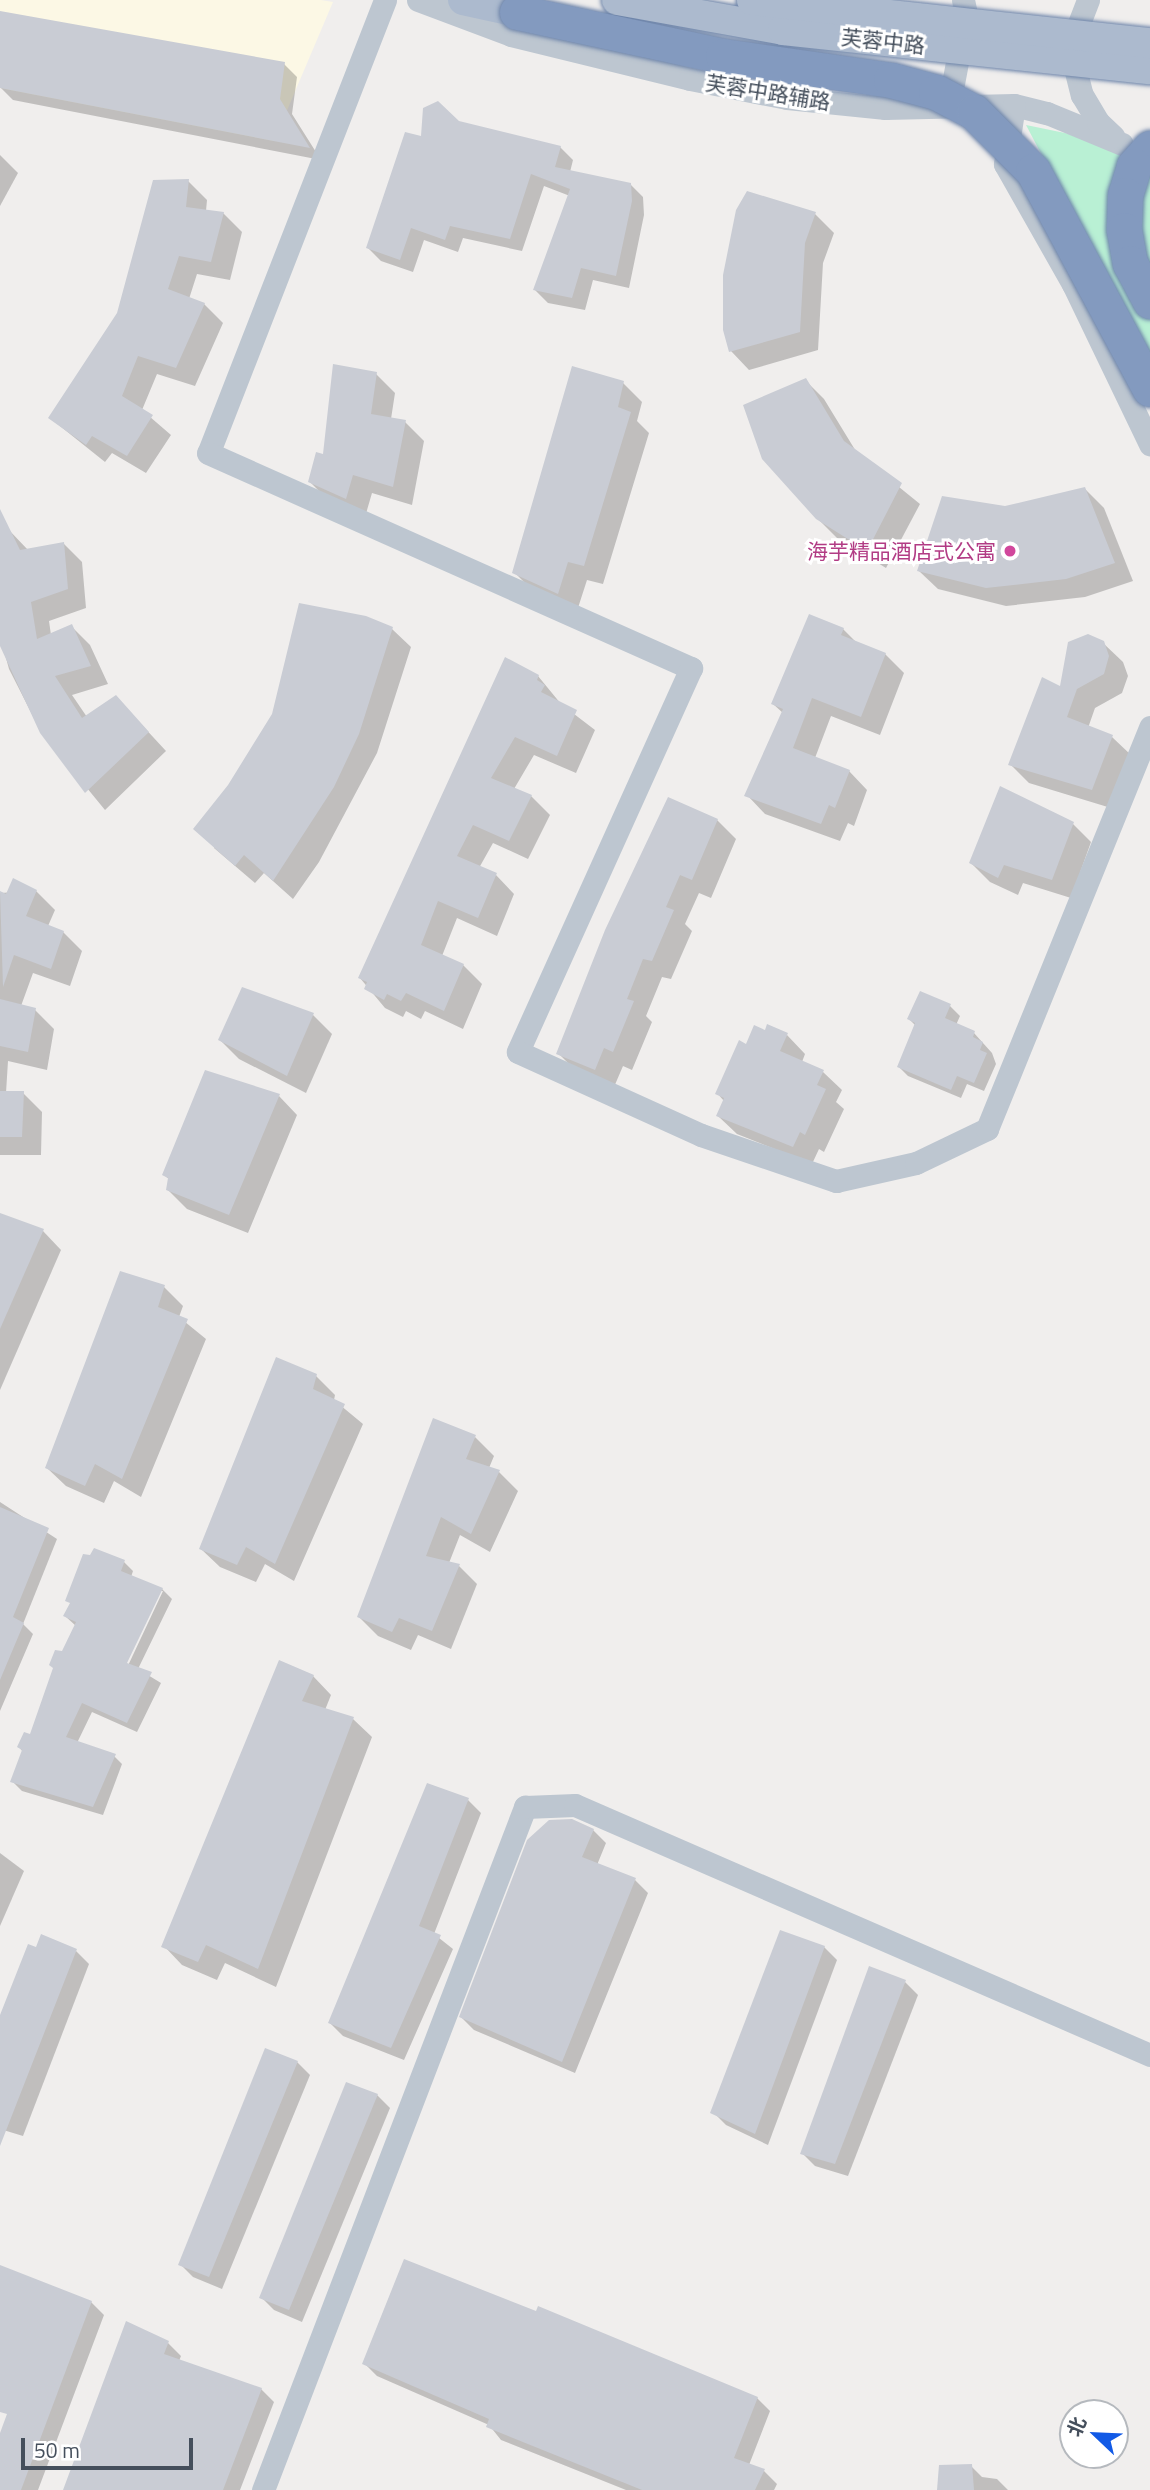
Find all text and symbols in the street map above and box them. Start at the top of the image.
street label: 芙蓉中路 [840,24,926,58]
street label: 芙蓉中路辅路 [704,70,832,114]
place label: 海芋精品酒店式公寓 [807,538,996,564]
marker: 海芋精品酒店式公寓 [1002,543,1018,559]
north arrow [1059,2399,1129,2469]
text: 北 [1059,2412,1093,2441]
scale bar [24,2424,196,2468]
text: 50 m [34,2434,80,2466]

